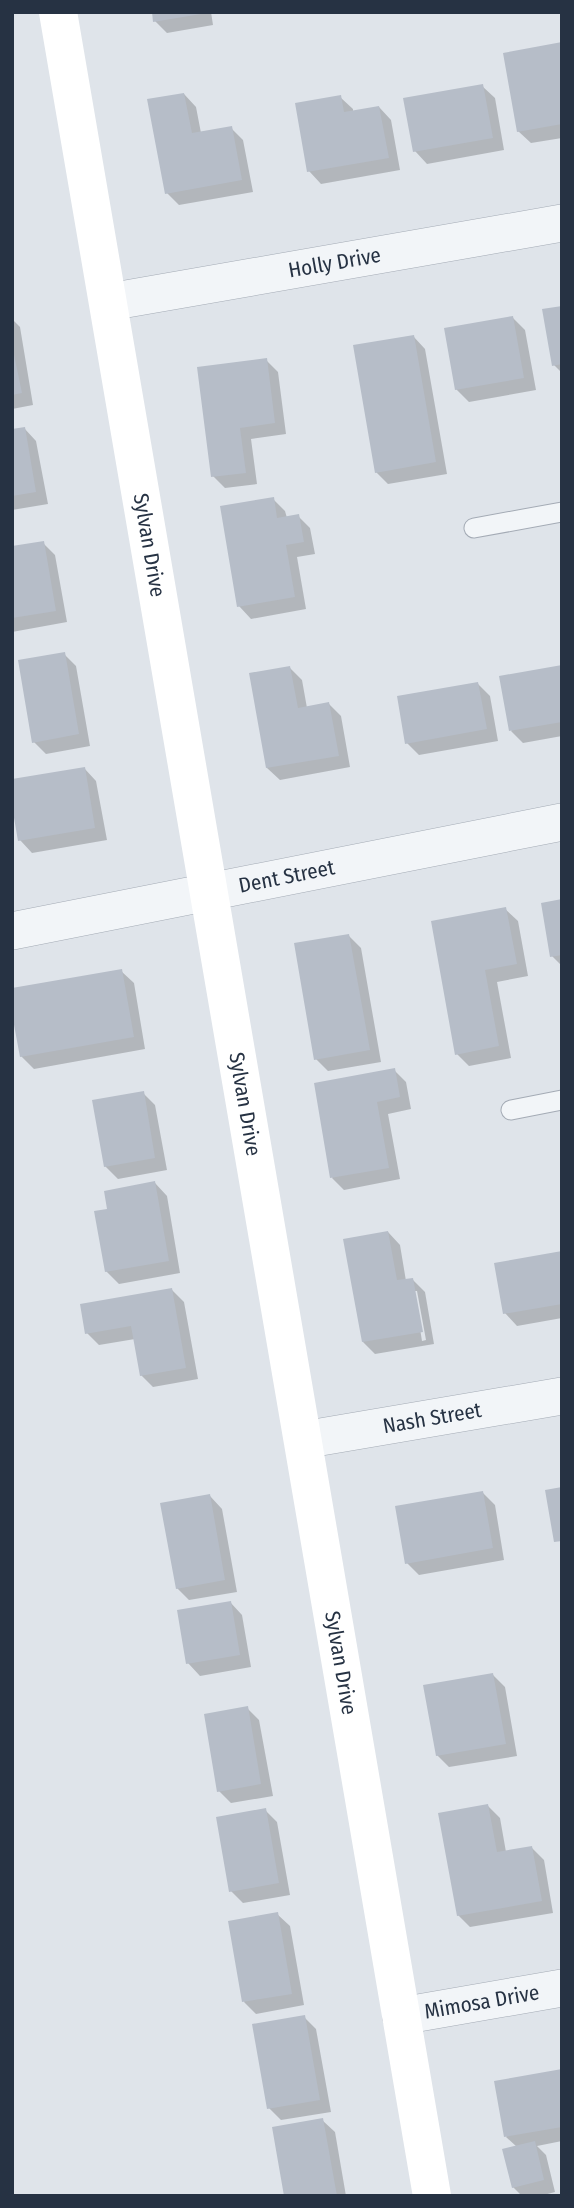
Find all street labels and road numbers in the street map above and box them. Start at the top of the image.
street label: Holly Drive [286,242,383,283]
street label: Sylvan Drive [128,491,171,599]
street label: Dent Street [236,854,337,899]
street label: Sylvan Drive [223,1050,267,1158]
street label: Nash Street [381,1397,484,1439]
street label: Sylvan Drive [319,1609,362,1717]
street label: Mimosa Drive [422,1979,541,2025]

